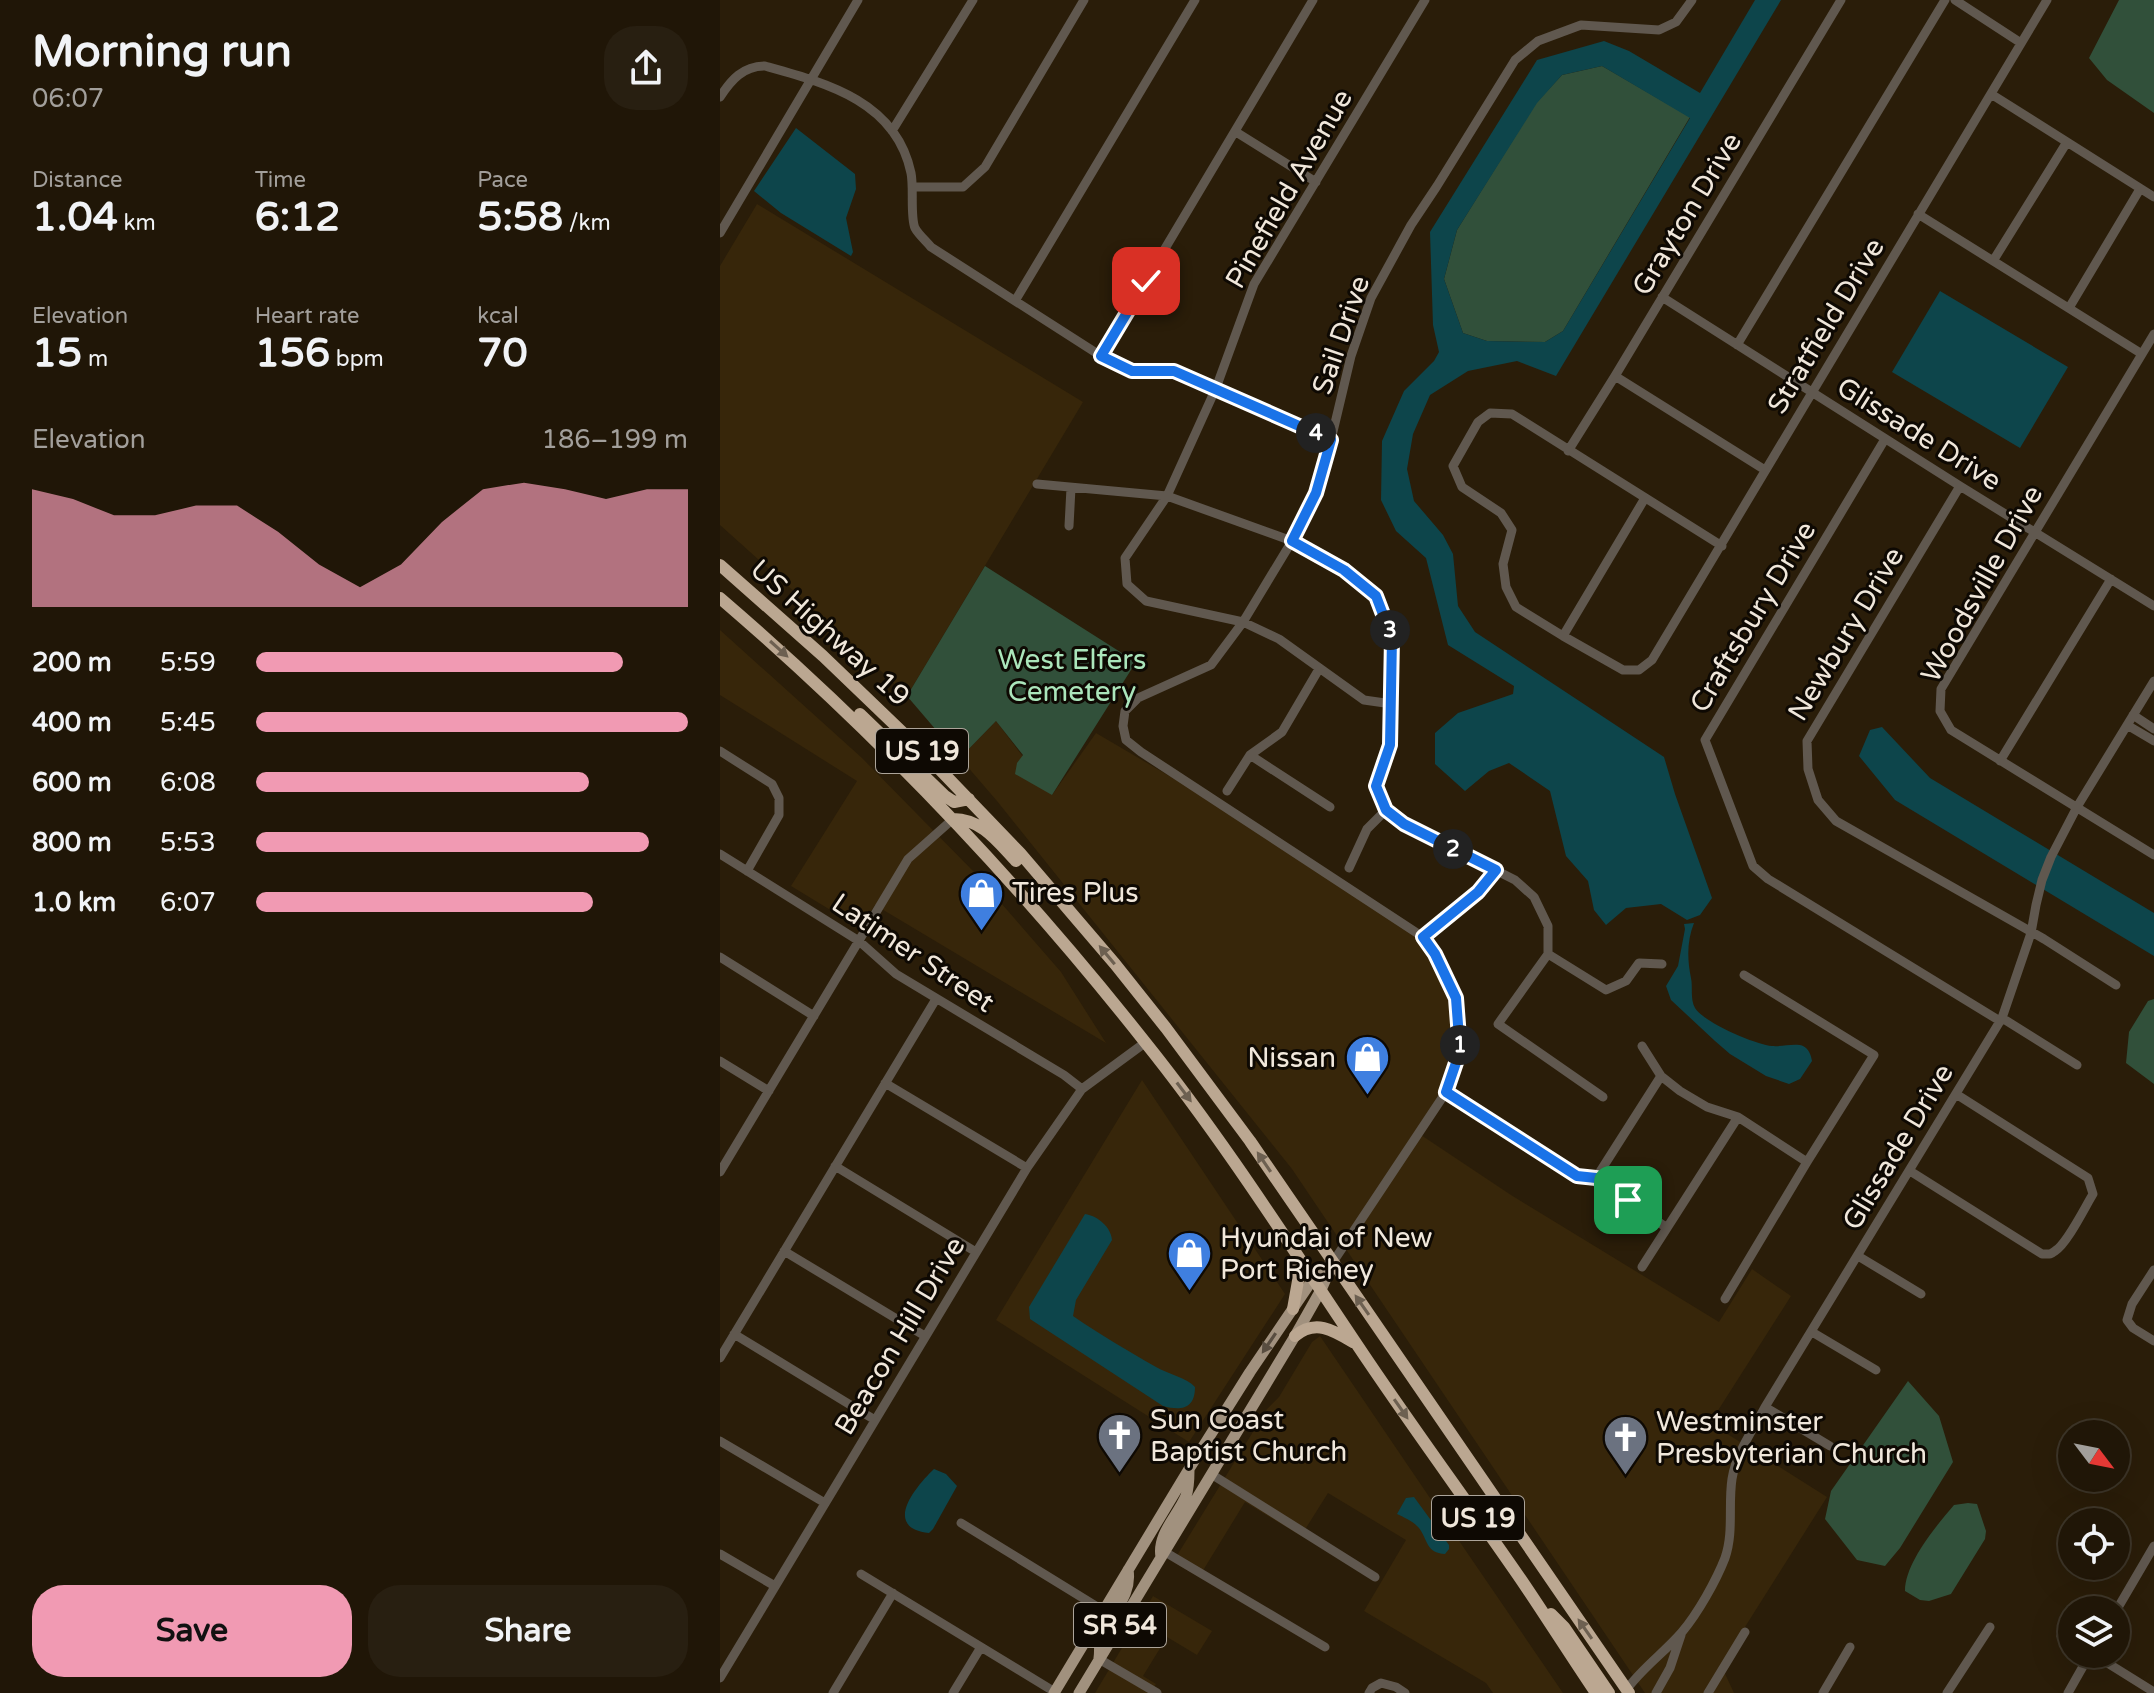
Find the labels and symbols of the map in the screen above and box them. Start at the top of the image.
street label: Pinefield Avenue [1218,83,1360,295]
street label: Grayton Drive [1625,126,1749,302]
street label: Stratfield Drive [1760,232,1892,420]
pin [1112,247,1180,315]
street label: Sail Drive [1305,271,1377,399]
street label: Glissade Drive [1830,370,2008,498]
pin: 4 [1296,413,1336,453]
street label: Woodsville Drive [1914,480,2050,688]
street label: Craftsbury Drive [1683,515,1823,719]
street label: Newbury Drive [1781,541,1911,727]
street label: US Highway 19 [743,552,917,714]
pin: 3 [1370,610,1410,650]
one-way arrow [769,640,788,658]
park label: West Elfers Cemetery [998,643,1146,709]
road number: US 19 [876,729,968,773]
pin: 2 [1433,829,1473,869]
shop icon: Tires Plus [957,869,1005,932]
place label: Tires Plus [1012,876,1139,910]
street label: Latimer Street [825,886,1001,1020]
one-way arrow [1099,945,1116,965]
pin: 1 [1440,1025,1480,1065]
shop icon: Nissan [1343,1034,1391,1097]
place label: Nissan [1247,1041,1336,1075]
street label: Glissade Drive [1835,1058,1961,1236]
one-way arrow [1176,1082,1192,1103]
one-way arrow [1257,1151,1272,1172]
pin [1594,1166,1662,1234]
place label: Hyundai of New Port Richey [1220,1221,1433,1287]
shop icon: Hyundai of New Port Richey [1165,1230,1213,1293]
street label: Beacon Hill Drive [827,1231,973,1441]
one-way arrow [1354,1294,1370,1316]
one-way arrow [1262,1333,1277,1354]
one-way arrow [1393,1398,1408,1419]
place label: Sun Coast Baptist Church [1150,1403,1347,1469]
place label: Westminster Presbyterian Church [1656,1405,1927,1471]
church icon: Sun Coast Baptist Church [1095,1412,1143,1475]
church icon: Westminster Presbyterian Church [1601,1414,1649,1477]
north arrow [2058,1420,2130,1492]
road number: US 19 [1432,1496,1524,1540]
road number: SR 54 [1074,1603,1166,1647]
one-way arrow [1578,1618,1593,1639]

